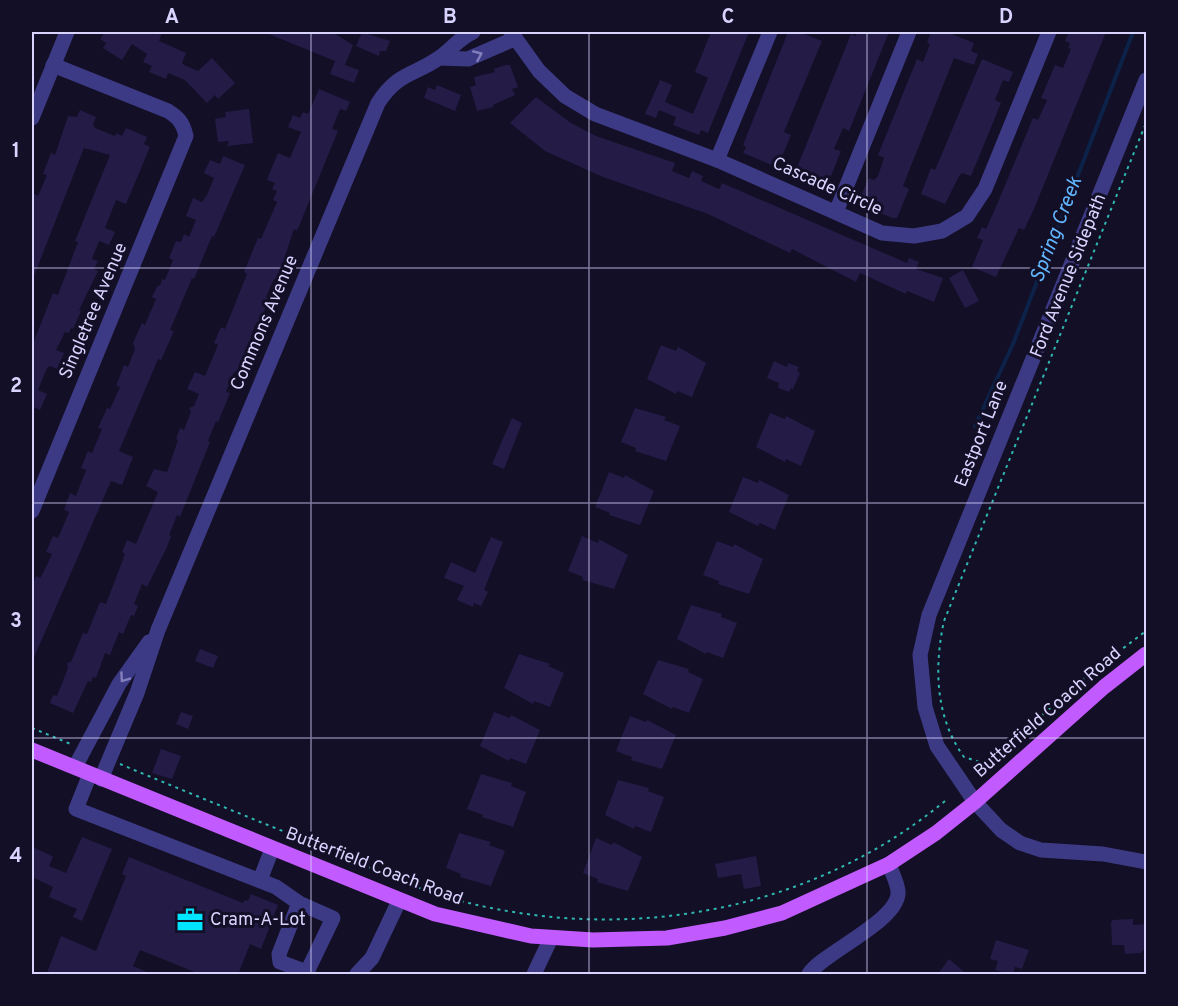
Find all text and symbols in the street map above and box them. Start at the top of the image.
text: A [165,5,179,31]
text: B [443,5,457,31]
text: C [722,5,734,31]
text: D [999,5,1013,31]
one-way arrow [471,50,482,62]
text: 1 [12,139,20,165]
street label: Cascade Circle [768,152,886,222]
water label: Spring Creek [1025,172,1089,287]
street label: Ford Avenue Sidepath [1026,191,1112,361]
street label: Singletree Avenue [55,239,133,383]
street label: Commons Avenue [226,252,304,394]
text: 2 [10,374,22,400]
street label: Eastport Lane [950,377,1014,491]
text: 3 [10,609,22,635]
street label: Butterfield Coach Road [969,643,1127,783]
one-way arrow [120,671,131,682]
street label: Butterfield Coach Road [282,823,466,911]
text: 4 [10,844,22,870]
office icon: Cram-A-Lot [175,905,205,935]
place label: Cram-A-Lot [210,909,306,932]

